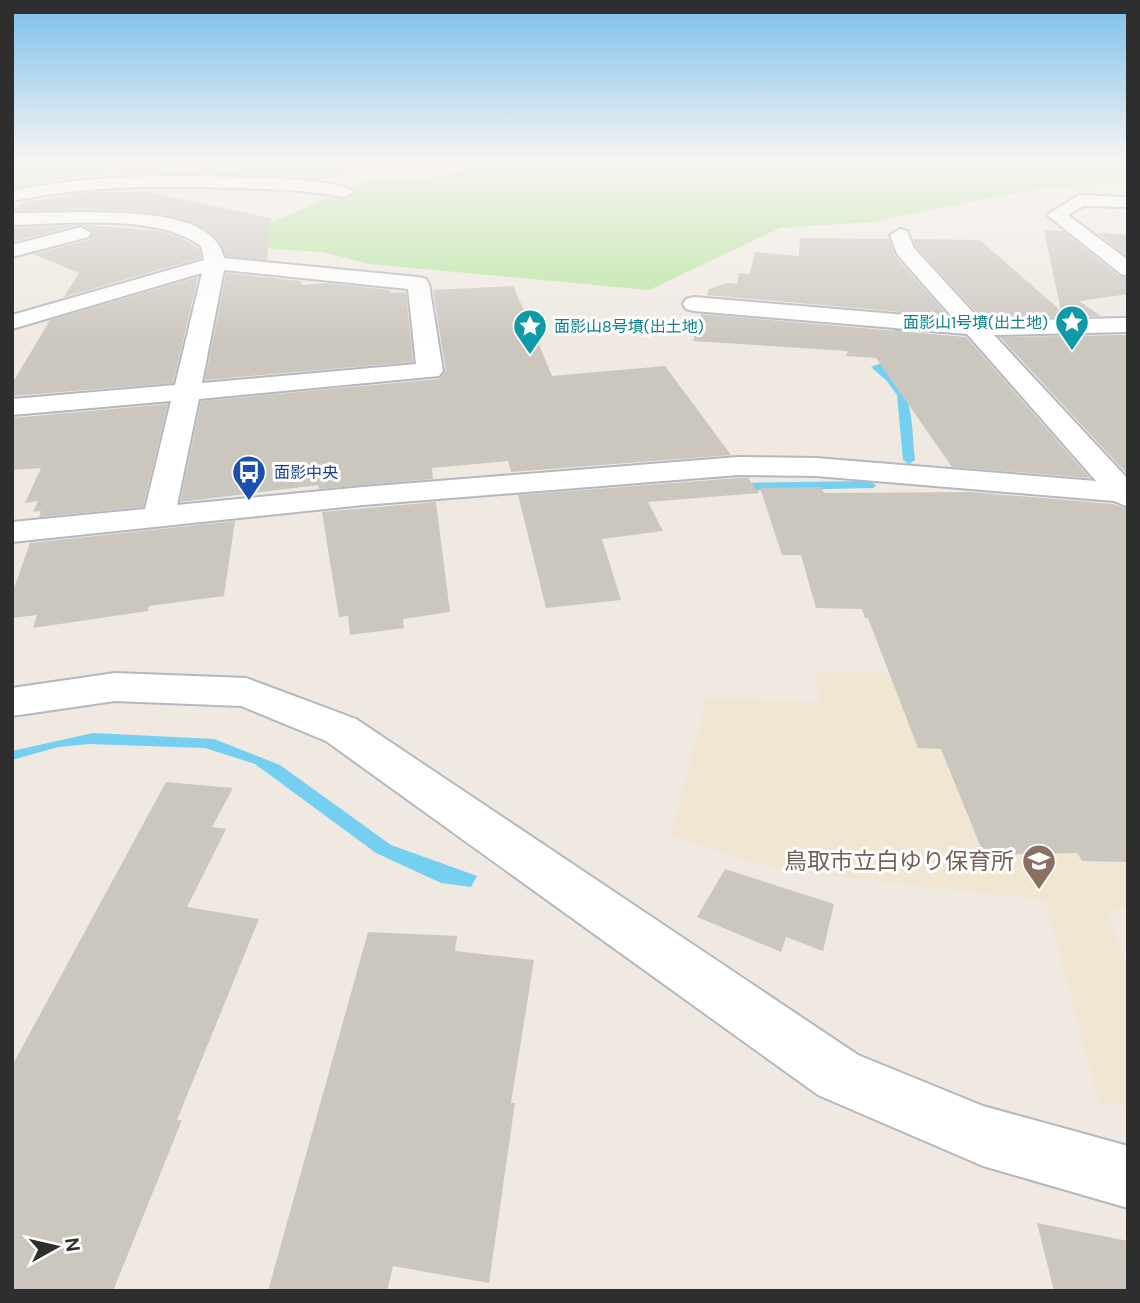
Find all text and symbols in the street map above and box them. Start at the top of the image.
place icon: 面影山1号墳(出土地) [1053,303,1091,352]
place icon: 面影山8号墳(出土地) [511,307,549,356]
place label: 面影山1号墳(出土地) [903,312,1048,333]
place label: 面影山8号墳(出土地) [554,316,704,337]
bus stop icon: 面影中央 [230,453,268,502]
place label: 面影中央 [274,462,338,483]
school or university icon: 鳥取市立白ゆり保育所 [1020,842,1058,891]
place label: 鳥取市立白ゆり保育所 [784,846,1014,876]
north arrow [21,1212,91,1282]
text: N [59,1236,86,1253]

